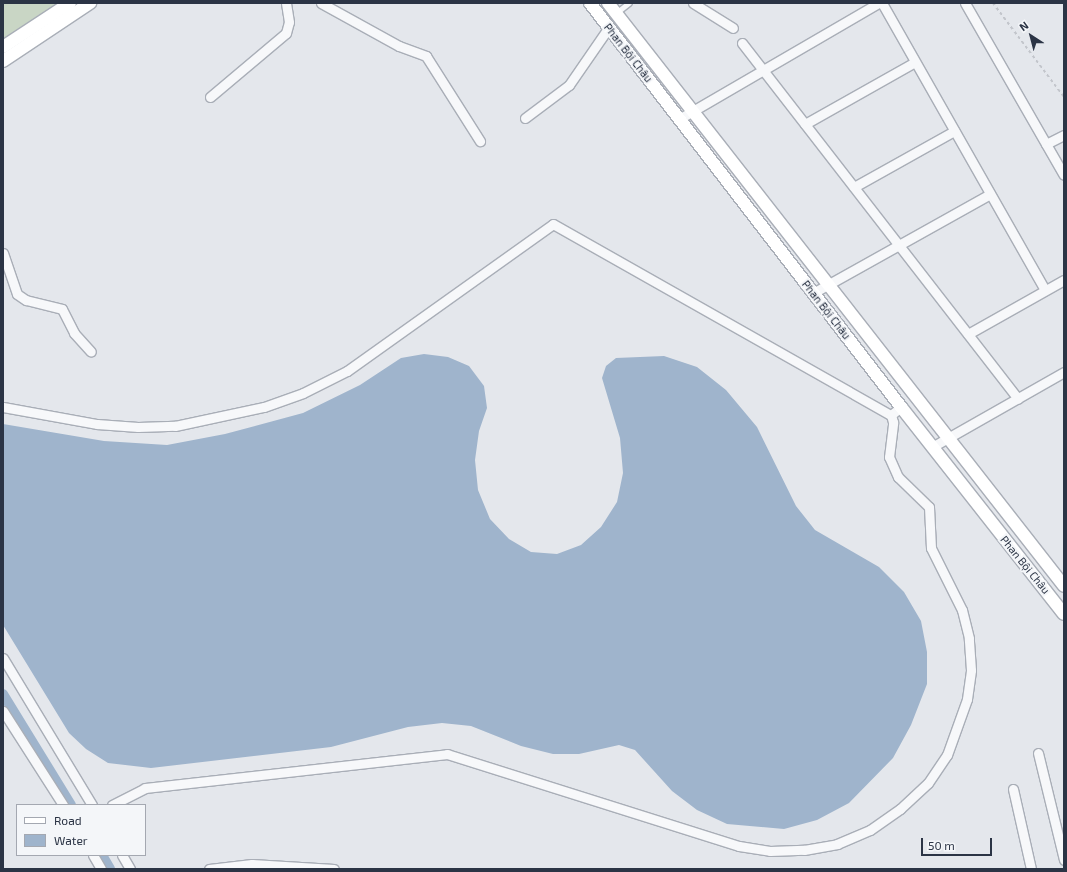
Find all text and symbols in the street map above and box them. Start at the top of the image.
north arrow [1011,16,1051,56]
text: N [1017,18,1031,33]
street label: Phan Bội Châu [601,21,655,85]
street label: Phan Bội Châu [799,278,853,342]
street label: Phan Bội Châu [998,533,1052,597]
legend [16,804,146,856]
text: Road [54,813,82,827]
scale bar [923,830,994,856]
text: Water [54,833,88,847]
text: 50 m [928,838,955,852]

